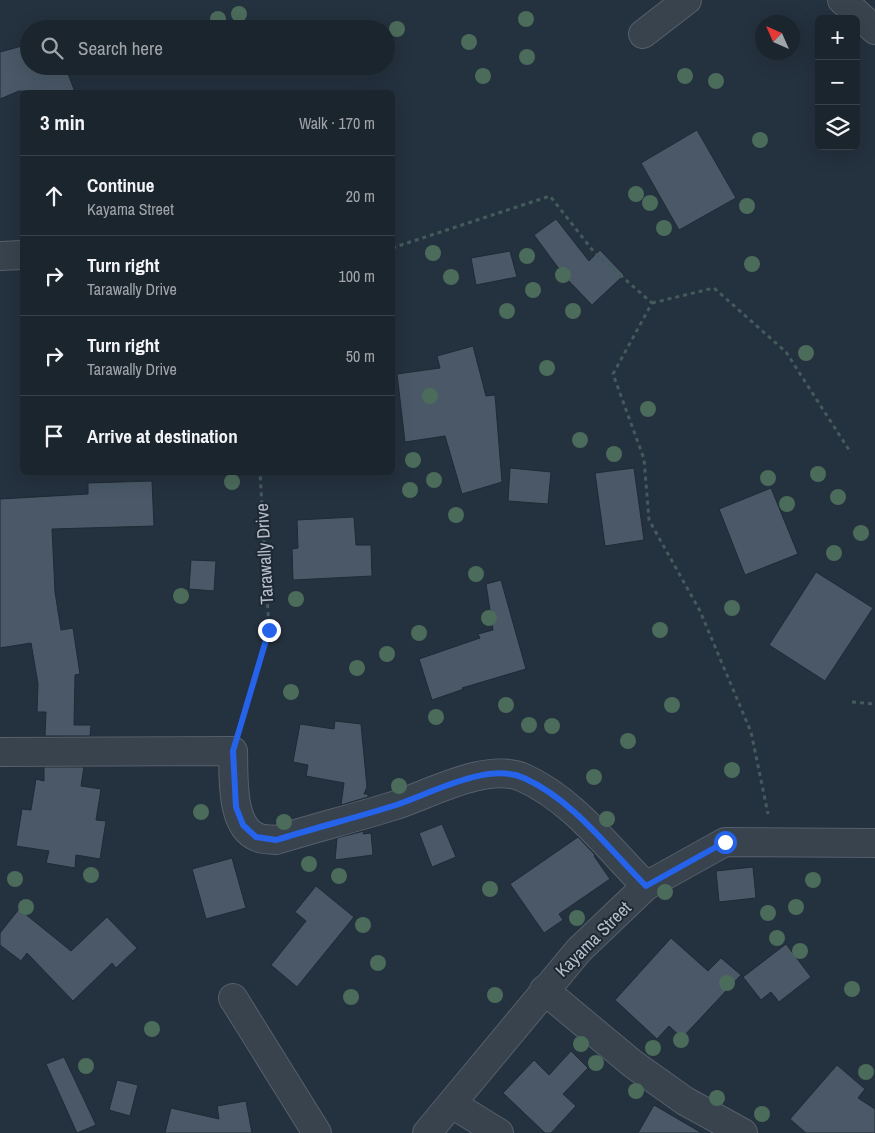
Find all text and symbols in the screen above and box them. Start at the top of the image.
north arrow [755,15,800,60]
map controls [815,15,860,150]
button: + [815,15,860,60]
search box [20,20,395,75]
icon: search [38,34,66,62]
text: Search here [78,35,163,61]
button: − [815,60,860,105]
button: layers [815,105,860,150]
text: 3 min [40,108,85,137]
text: Walk · 170 m [299,112,375,134]
text: Continue [87,172,155,198]
icon: ahead [40,182,68,210]
text: 20 m [346,185,375,207]
text: Kayama Street [87,198,174,220]
text: Turn right [87,252,159,278]
icon: right [40,262,68,290]
text: 100 m [339,265,375,287]
text: Tarawally Drive [87,278,177,300]
text: Turn right [87,332,159,358]
icon: right [40,342,68,370]
text: 50 m [346,345,375,367]
text: Tarawally Drive [87,358,177,380]
icon: arrive [40,422,68,450]
text: Arrive at destination [87,423,238,449]
street label: Tarawally Drive [249,503,279,605]
route end [258,619,281,642]
route start [714,831,737,854]
street label: Kayama Street [550,896,636,982]

